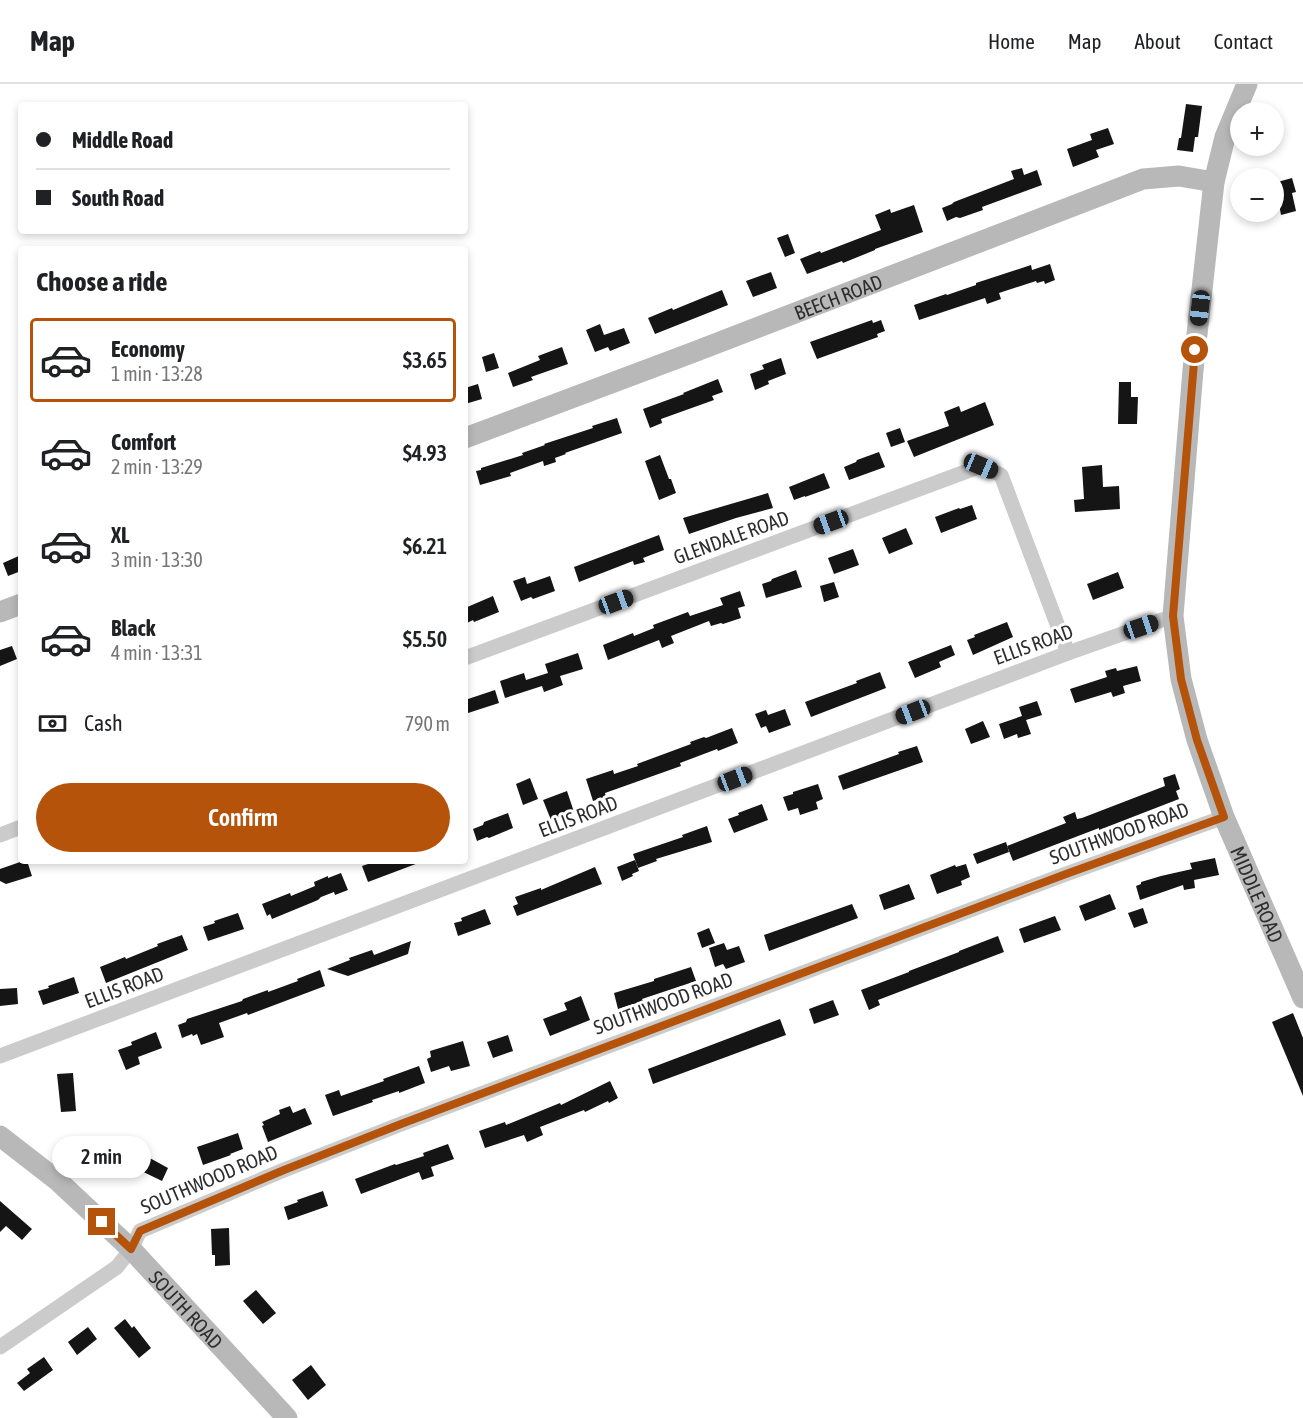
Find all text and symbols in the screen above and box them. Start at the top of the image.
text: Map [30,25,75,57]
text: Home [988,29,1035,53]
text: Map [1068,29,1102,53]
text: About [1135,29,1181,53]
text: Contact [1214,29,1273,53]
map controls [1230,102,1284,222]
button: + [1230,102,1284,156]
text: Middle Road [72,127,173,153]
button: − [1230,168,1284,222]
text: South Road [72,185,164,211]
text: Choose a ride [36,266,168,297]
street label: BEECH ROAD [791,269,885,324]
car [1189,289,1211,327]
icon: car [39,333,93,387]
text: Economy [111,336,185,362]
route start [1181,336,1208,363]
text: $3.65 [403,347,447,373]
text: 1 min · 13:28 [111,362,203,385]
icon: car [39,426,93,480]
text: Comfort [111,429,176,455]
text: $4.93 [403,440,447,466]
car [961,451,1001,481]
text: 2 min · 13:29 [111,455,203,478]
street label: GLENDALE ROAD [670,505,792,569]
car [811,507,851,537]
icon: car [39,519,93,573]
text: XL [111,522,129,548]
text: $6.21 [403,533,447,559]
text: 3 min · 13:30 [111,548,203,571]
car [596,587,636,617]
icon: car [39,612,93,666]
car [1121,613,1161,641]
text: Black [111,615,155,641]
street label: ELLIS ROAD [990,619,1076,669]
text: $5.50 [403,626,447,652]
text: 4 min · 13:31 [111,641,203,664]
car [893,697,933,727]
icon: cash [36,707,69,740]
text: Cash [84,710,123,736]
text: 790 m [405,712,450,735]
car [715,764,755,794]
button: Confirm [36,783,450,852]
street label: ELLIS ROAD [535,790,621,842]
street label: SOUTHWOOD ROAD [1046,797,1192,869]
street label: MIDDLE ROAD [1227,843,1289,946]
street label: ELLIS ROAD [81,961,167,1013]
street label: SOUTHWOOD ROAD [590,967,736,1039]
callout: 2 min [52,1135,152,1177]
street label: SOUTHWOOD ROAD [137,1140,281,1218]
text: 2 min [81,1145,122,1168]
route end [88,1208,115,1235]
street label: SOUTH ROAD [145,1265,228,1353]

